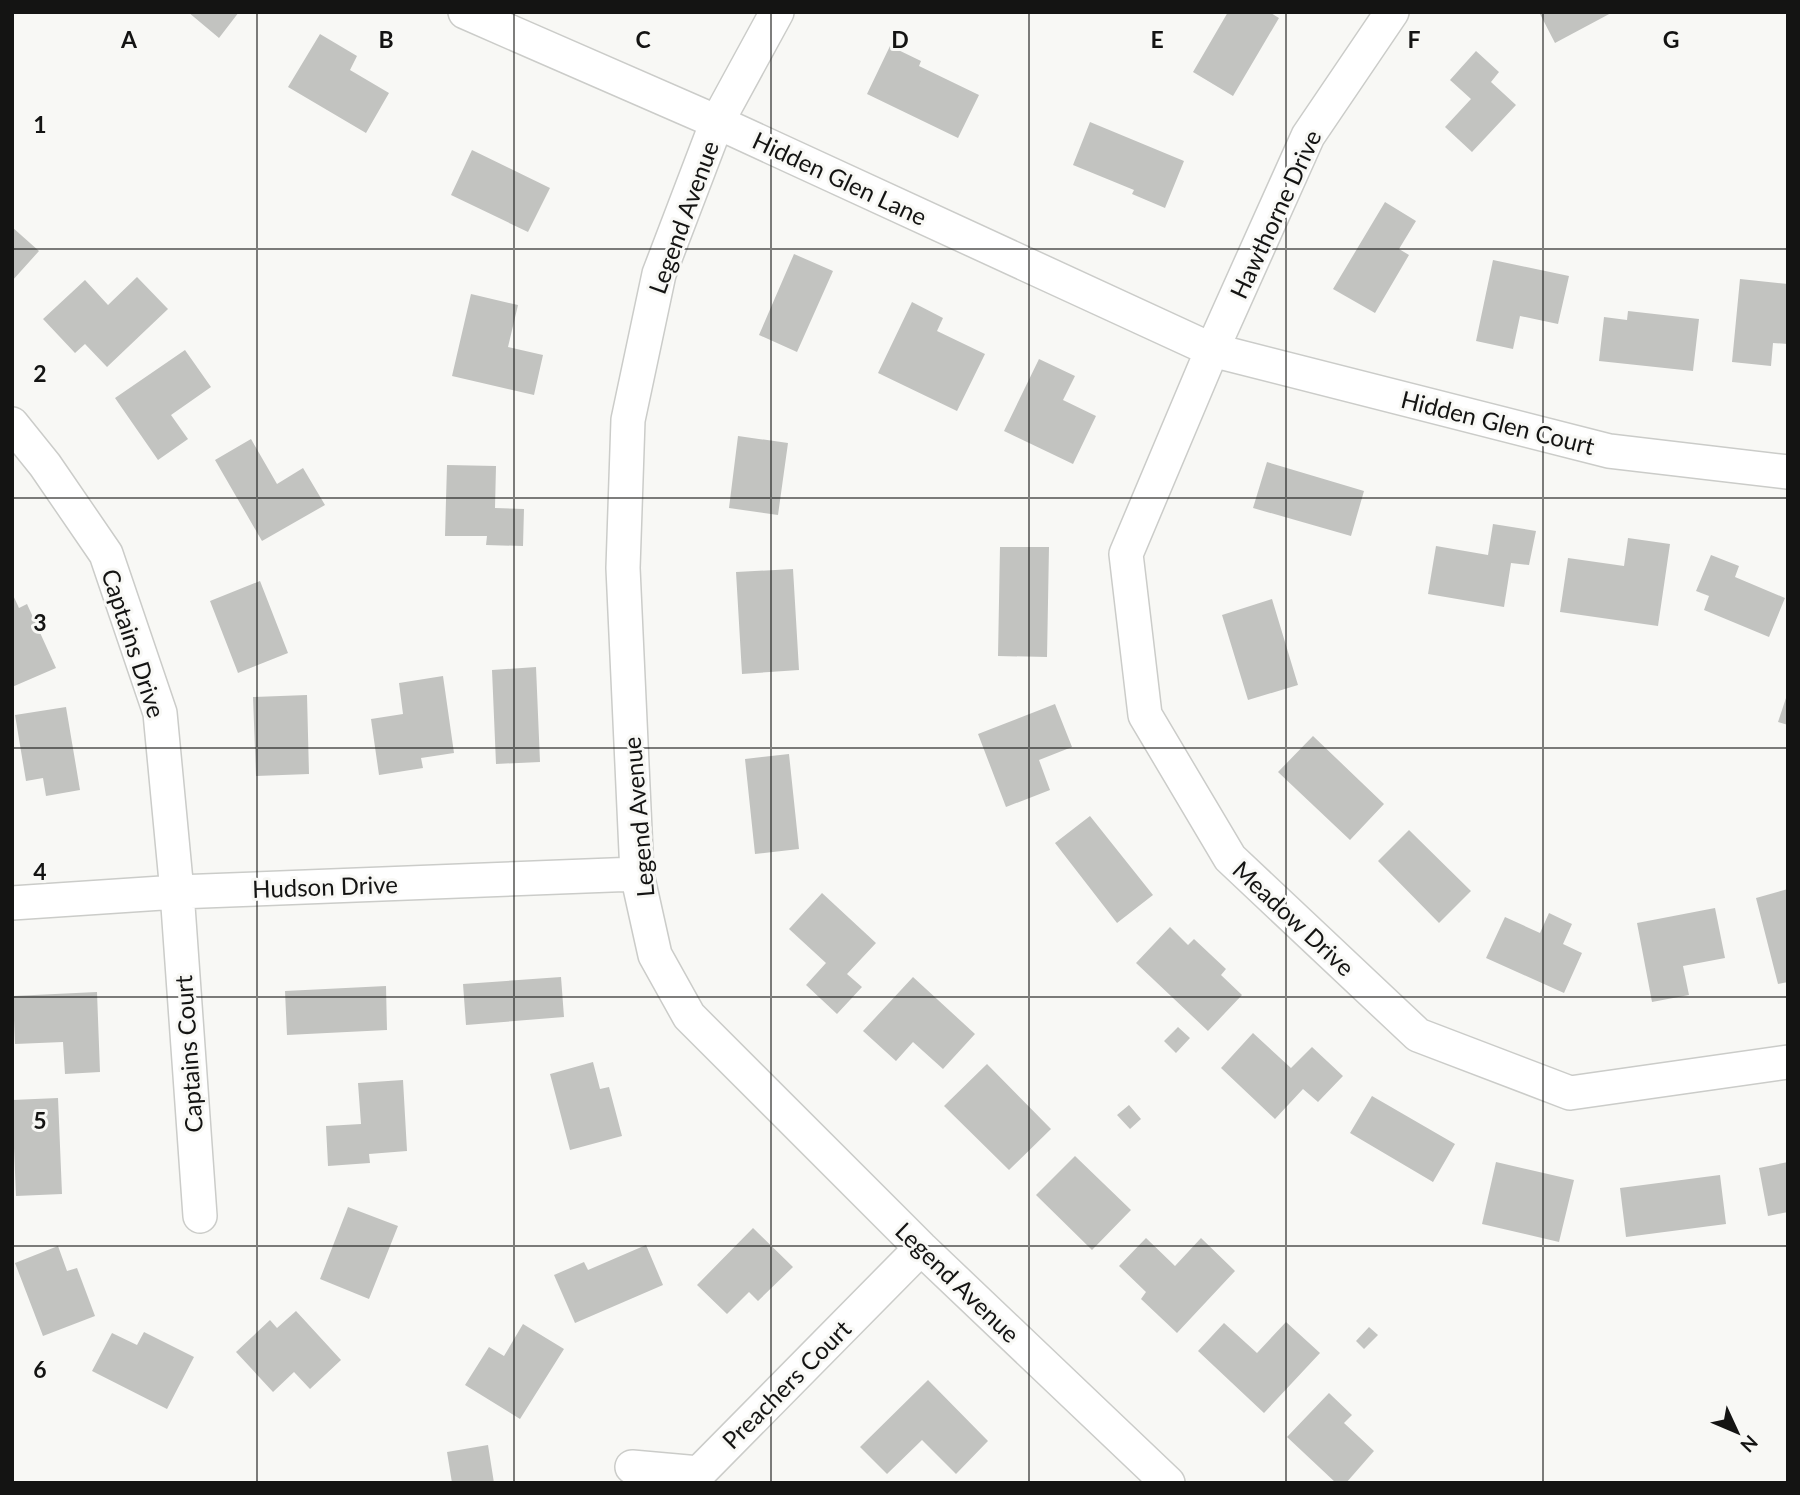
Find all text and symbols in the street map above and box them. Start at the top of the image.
text: A [120,25,138,53]
text: B [378,25,394,53]
text: C [635,25,651,53]
text: D [891,25,909,53]
text: E [1150,25,1164,53]
text: F [1407,25,1421,53]
text: G [1663,25,1679,53]
text: 1 [33,110,47,138]
street label: Hidden Glen Lane [748,125,932,231]
street label: Hawthorne Drive [1223,125,1327,303]
street label: Legend Avenue [642,137,724,297]
text: 2 [33,359,47,387]
street label: Hidden Glen Court [1398,384,1598,460]
street label: Captains Drive [96,565,172,721]
text: 3 [33,608,47,636]
street label: Legend Avenue [617,736,659,898]
street label: Meadow Drive [1227,855,1361,981]
text: 4 [33,857,47,885]
street label: Hudson Drive [252,869,398,903]
street label: Captains Court [168,974,208,1134]
text: 5 [33,1106,47,1134]
street label: Legend Avenue [890,1216,1026,1348]
street label: Preachers Court [716,1313,857,1454]
text: 6 [33,1355,47,1383]
north arrow [1702,1397,1772,1467]
text: N [1736,1431,1763,1457]

